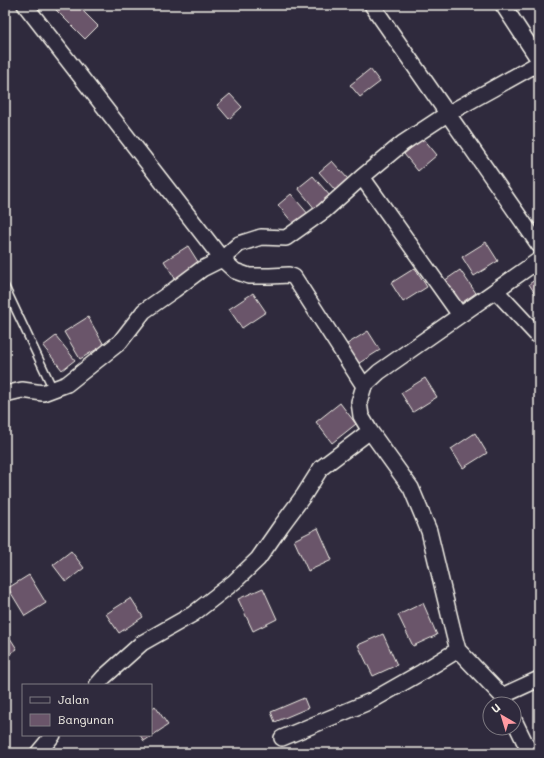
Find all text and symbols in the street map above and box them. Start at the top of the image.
legend [22,684,152,736]
text: Jalan [58,691,89,707]
north arrow [482,696,522,736]
text: U [488,699,503,716]
text: Bangunan [58,711,114,727]

